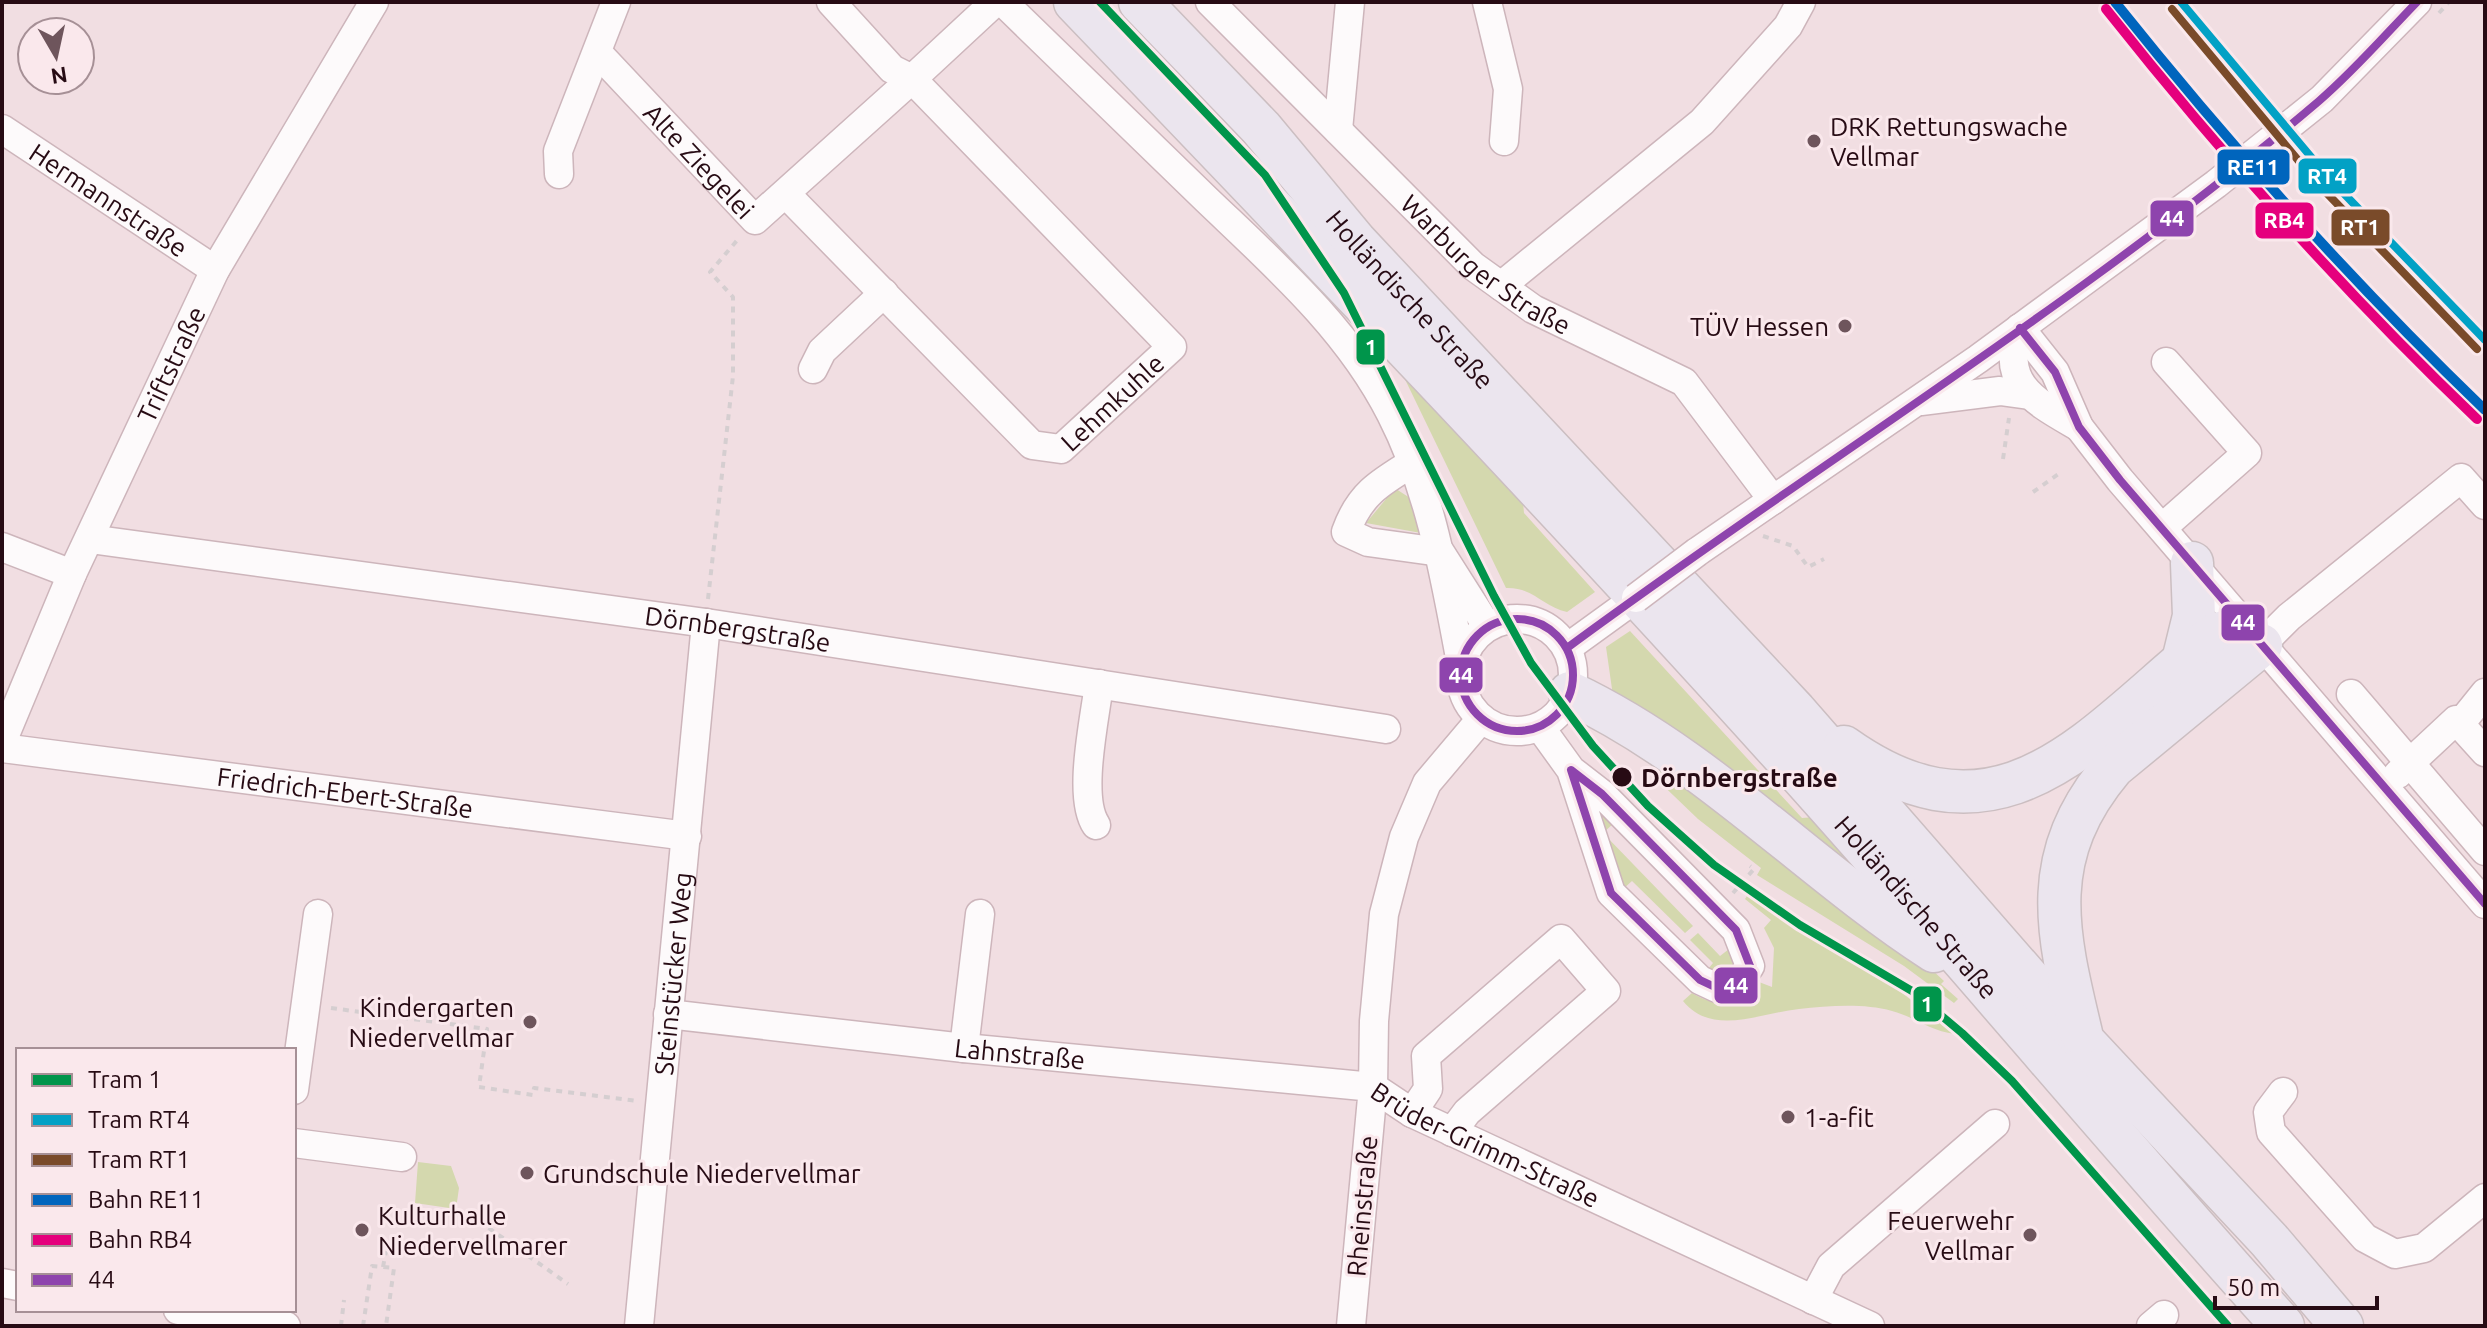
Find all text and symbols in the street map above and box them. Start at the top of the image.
north arrow [16,16,96,96]
text: N [49,63,69,90]
street label: Alte Ziegelei [639,97,760,224]
place label: DRK Rettungswache Vellmar [1830,112,2068,171]
marker: DRK Rettungswache Vellmar [1805,132,1823,150]
street label: Hermannstraße [25,137,193,262]
line badge: RE11 [2216,148,2291,186]
text: RE11 [2227,154,2279,179]
line badge: RT4 [2297,157,2358,195]
text: RT4 [2307,163,2347,188]
street label: Warburger Straße [1396,188,1575,339]
line badge: 44 [2149,199,2195,238]
line badge: RB4 [2254,201,2315,240]
street label: Holländische Straße [1321,204,1500,394]
text: 44 [2160,205,2184,230]
text: RB4 [2263,207,2305,232]
line badge: RT1 [2330,208,2391,247]
text: RT1 [2340,214,2380,239]
street label: Triftstraße [131,301,210,427]
place label: TÜV Hessen [1690,312,1829,341]
marker: TÜV Hessen [1836,317,1854,335]
line badge: 1 [1355,328,1386,366]
text: 1 [1365,334,1377,359]
street label: Lehmkuhle [1055,348,1169,456]
street label: Dörnbergstraße [643,600,833,657]
line badge: 44 [2220,603,2266,642]
text: 44 [2231,609,2255,634]
line badge: 44 [1438,656,1484,694]
text: 44 [1449,662,1473,687]
street label: Friedrich-Ebert-Straße [215,761,475,823]
place label: Dörnbergstraße [1641,763,1838,792]
marker: Dörnbergstraße [1610,765,1634,789]
street label: Holländische Straße [1829,810,2004,1004]
street label: Steinstücker Weg [648,871,697,1076]
line badge: 44 [1713,966,1759,1005]
text: 44 [1724,972,1748,997]
line badge: 1 [1912,985,1943,1023]
text: 1 [1921,991,1933,1016]
place label: Kindergarten Niedervellmar [349,993,514,1052]
marker: Kindergarten Niedervellmar [521,1013,539,1031]
street label: Lahnstraße [953,1033,1086,1074]
legend [16,1048,296,1312]
text: Tram 1 [88,1066,162,1093]
street label: Brüder-Grimm-Straße [1366,1076,1604,1213]
place label: 1-a-fit [1804,1103,1874,1132]
text: Tram RT4 [88,1106,190,1133]
marker: 1-a-fit [1779,1108,1797,1126]
street label: Rheinstraße [1341,1134,1383,1278]
text: Tram RT1 [88,1146,190,1173]
place label: Grundschule Niedervellmar [543,1159,861,1188]
marker: Grundschule Niedervellmar [518,1164,536,1182]
text: Bahn RE11 [88,1186,204,1213]
place label: Kulturhalle Niedervellmarer [378,1201,568,1260]
place label: Feuerwehr Vellmar [1887,1206,2014,1265]
marker: Kulturhalle Niedervellmarer [353,1221,371,1239]
text: Bahn RB4 [88,1226,192,1253]
marker: Feuerwehr Vellmar [2021,1226,2039,1244]
scale bar [2215,1260,2377,1310]
text: 44 [88,1266,115,1293]
text: 50 m [2227,1274,2280,1301]

